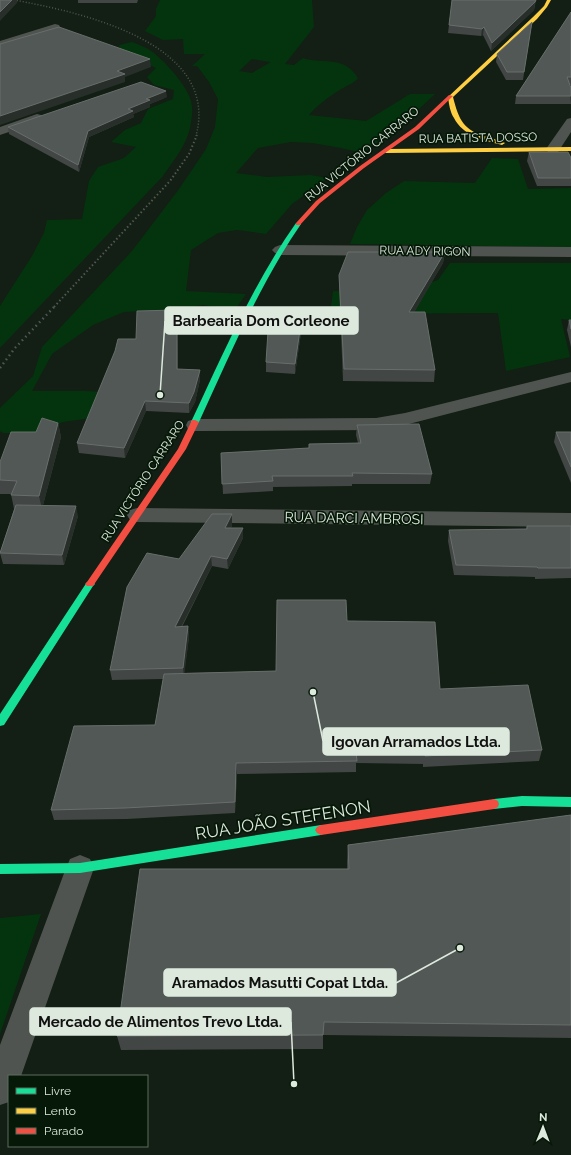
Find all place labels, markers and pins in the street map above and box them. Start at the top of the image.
callout: Barbearia Dom Corleone [165,307,358,334]
callout: Igovan Arramados Ltda. [323,728,509,755]
callout: Aramados Masutti Copat Ltda. [164,969,396,996]
callout: Mercado de Alimentos Trevo Ltda. [30,1008,291,1035]

